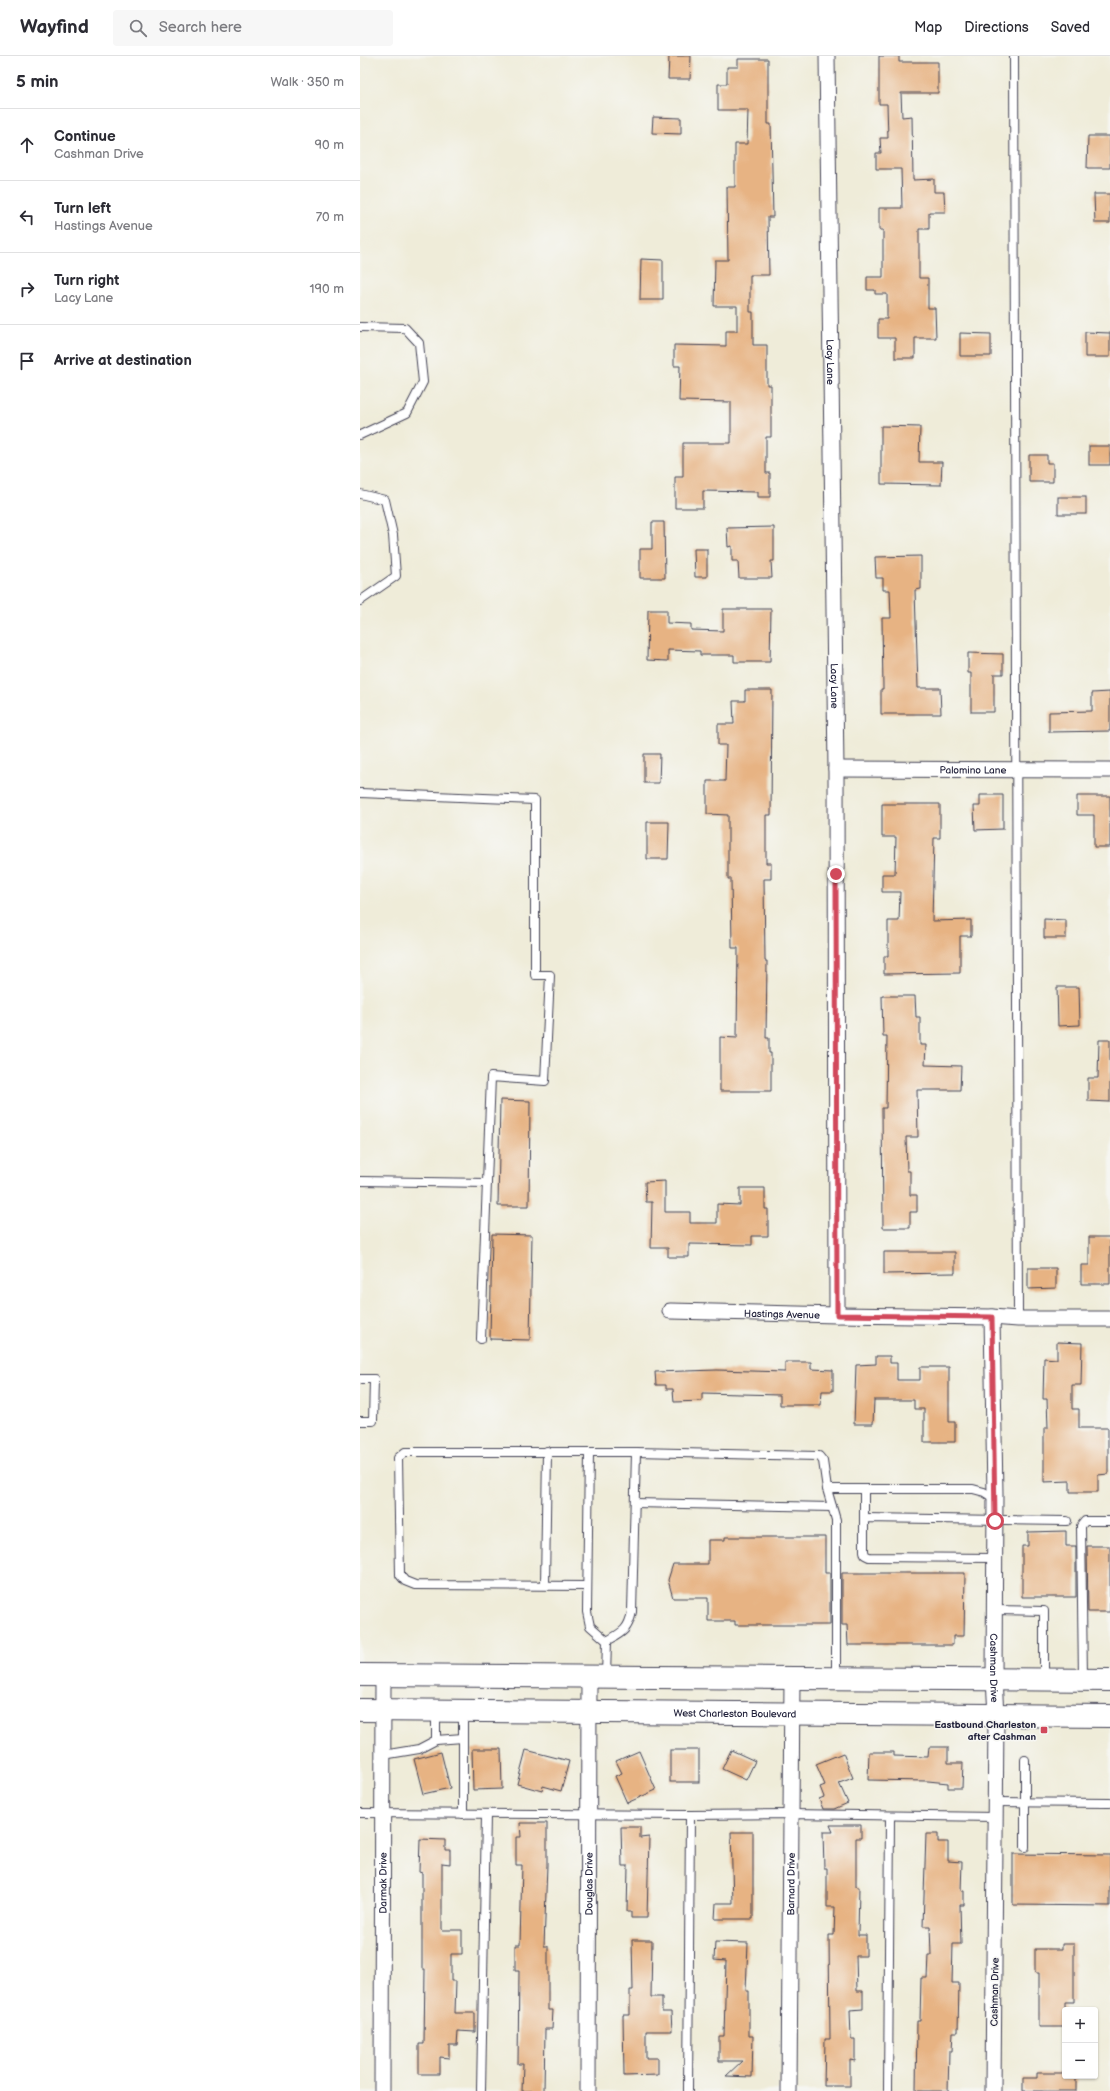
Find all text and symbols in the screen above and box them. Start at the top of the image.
search box [113,10,393,46]
text: Wayfind [20,16,89,39]
icon: search [127,17,149,39]
text: Search here [159,18,242,37]
text: Map [914,19,942,36]
text: Directions [964,19,1029,36]
text: Saved [1051,19,1090,36]
text: 5 min [16,72,59,92]
text: Walk · 350 m [270,74,344,90]
text: Continue [54,127,116,146]
icon: ahead [16,134,38,156]
text: 90 m [315,137,344,153]
text: Cashman Drive [54,146,144,162]
text: Turn left [54,199,111,218]
icon: left [16,206,38,228]
text: 70 m [316,209,344,225]
text: Hastings Avenue [54,218,153,234]
text: Turn right [54,271,119,290]
icon: right [16,278,38,300]
text: 190 m [310,281,344,297]
text: Lacy Lane [54,290,113,306]
street label: Lacy Lane [824,339,836,385]
icon: arrive [16,350,38,372]
text: Arrive at destination [54,351,192,370]
street label: Lacy Lane [828,663,840,709]
street label: Palomino Lane [940,764,1006,777]
route end [827,865,845,883]
street label: Hastings Avenue [744,1308,820,1322]
route start [986,1512,1004,1530]
street label: Cashman Drive [987,1633,1000,1703]
street label: West Charleston Boulevard [674,1708,797,1720]
place label: Eastbound Charleston after Cashman [934,1719,1036,1743]
marker: Eastbound Charleston after Cashman [1039,1725,1049,1735]
street label: Darmak Drive [377,1852,390,1914]
street label: Douglas Drive [583,1852,596,1916]
street label: Barnard Drive [785,1852,798,1916]
street label: Cashman Drive [988,1957,1002,2027]
map controls [1062,2007,1098,2079]
button: + [1062,2007,1098,2043]
button: − [1062,2043,1098,2079]

